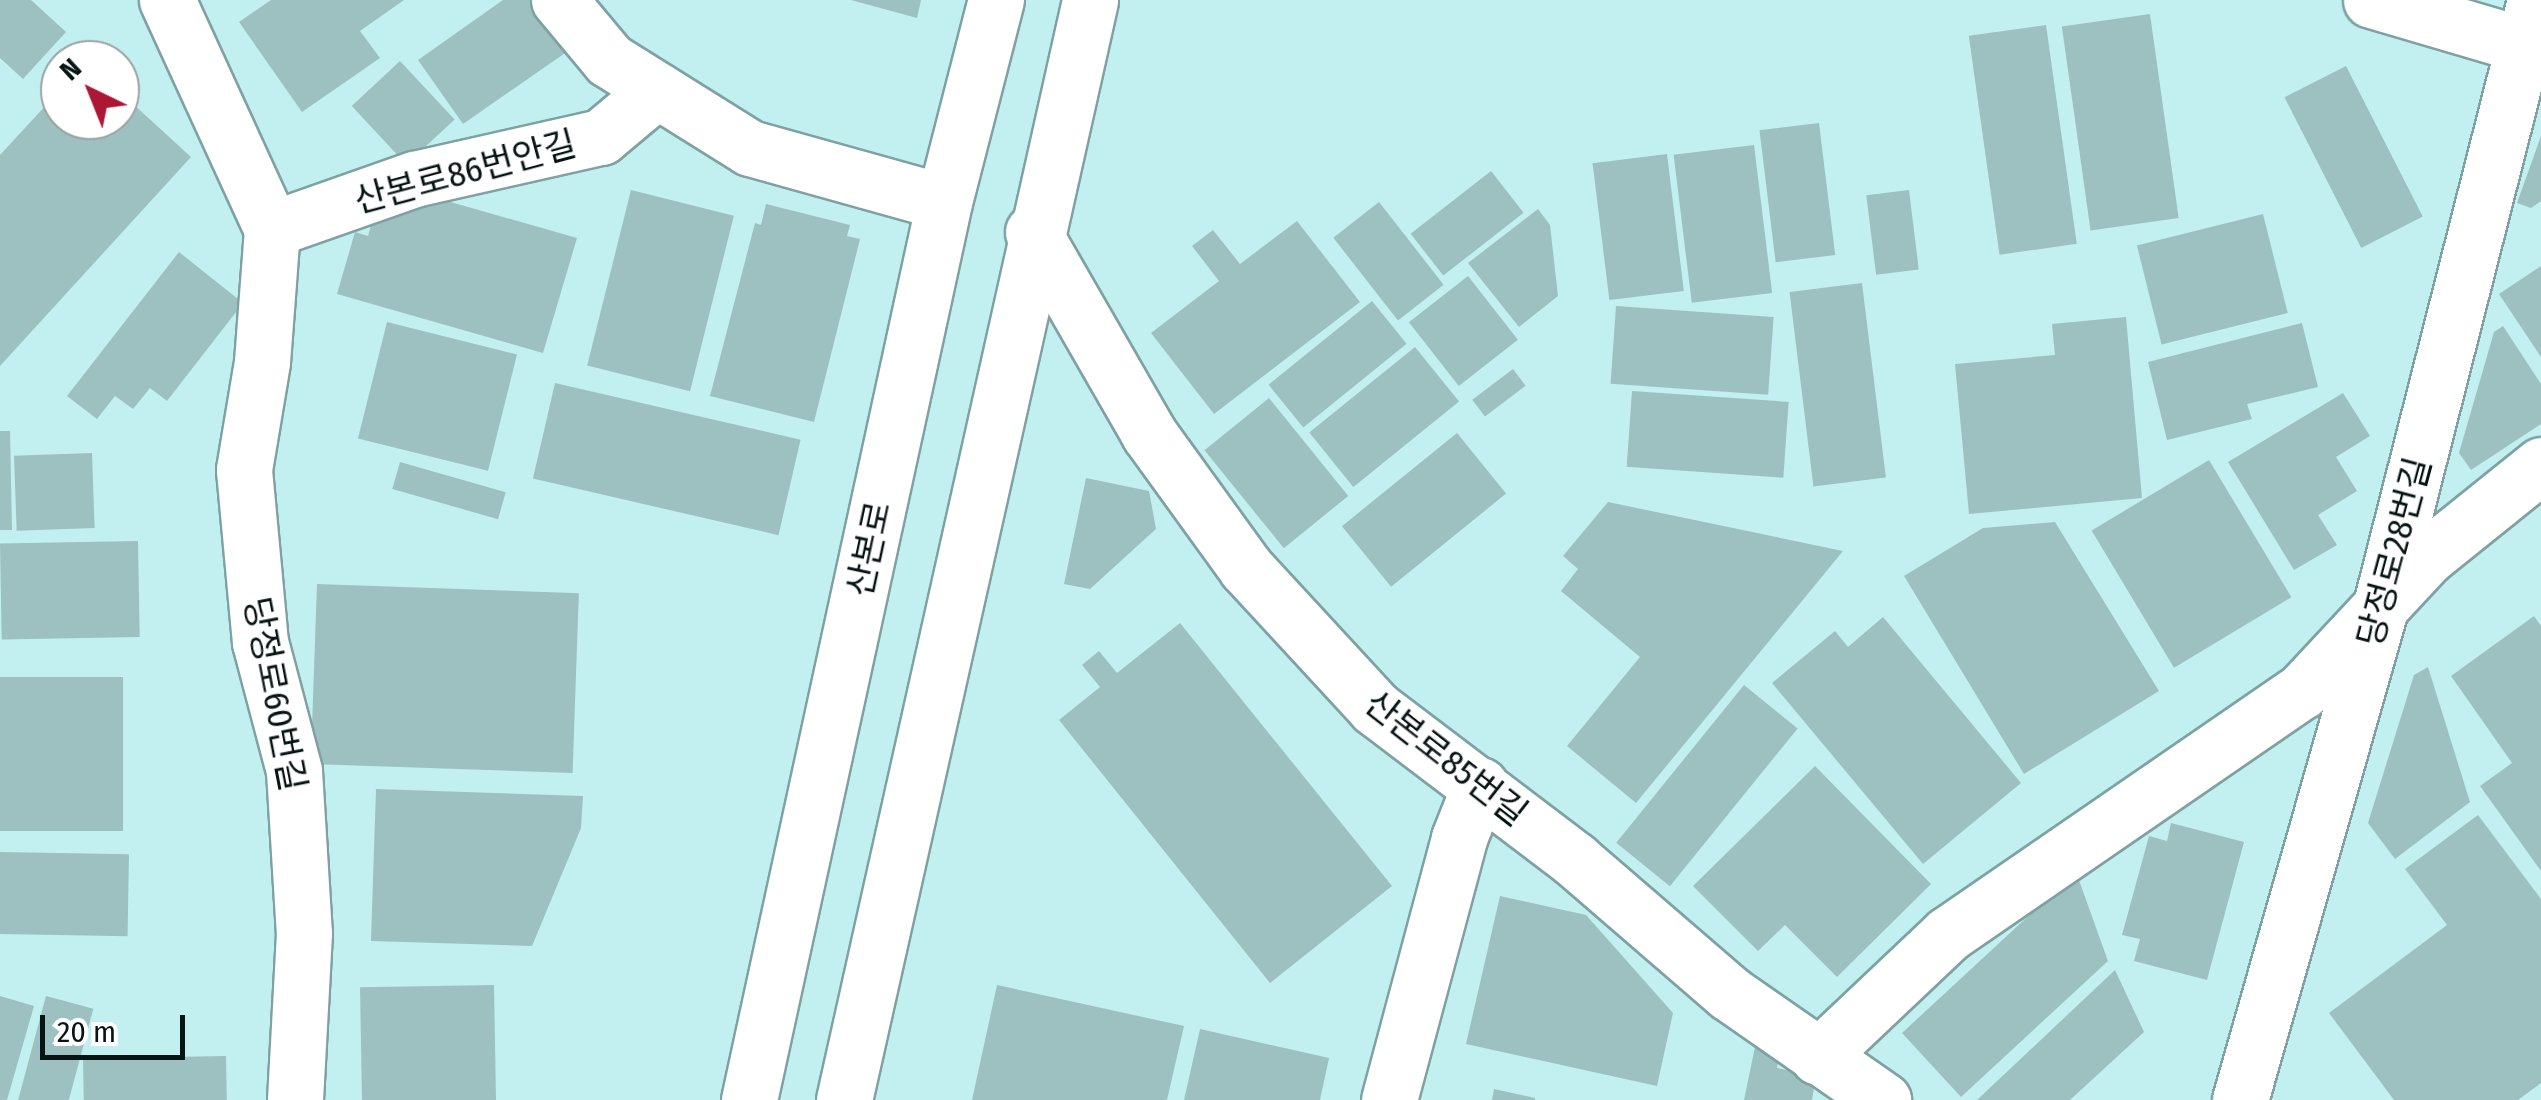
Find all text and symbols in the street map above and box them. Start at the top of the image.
north arrow [40,40,140,140]
text: N [53,51,88,87]
street label: 산본로86번안길 [349,122,581,222]
street label: 당정로28번길 [2349,453,2439,651]
street label: 산본로 [838,497,900,601]
street label: 당정로60번길 [236,594,314,794]
street label: 산본로85번길 [1356,682,1536,834]
scale bar [45,995,190,1057]
text: 20 m [57,1014,116,1050]

